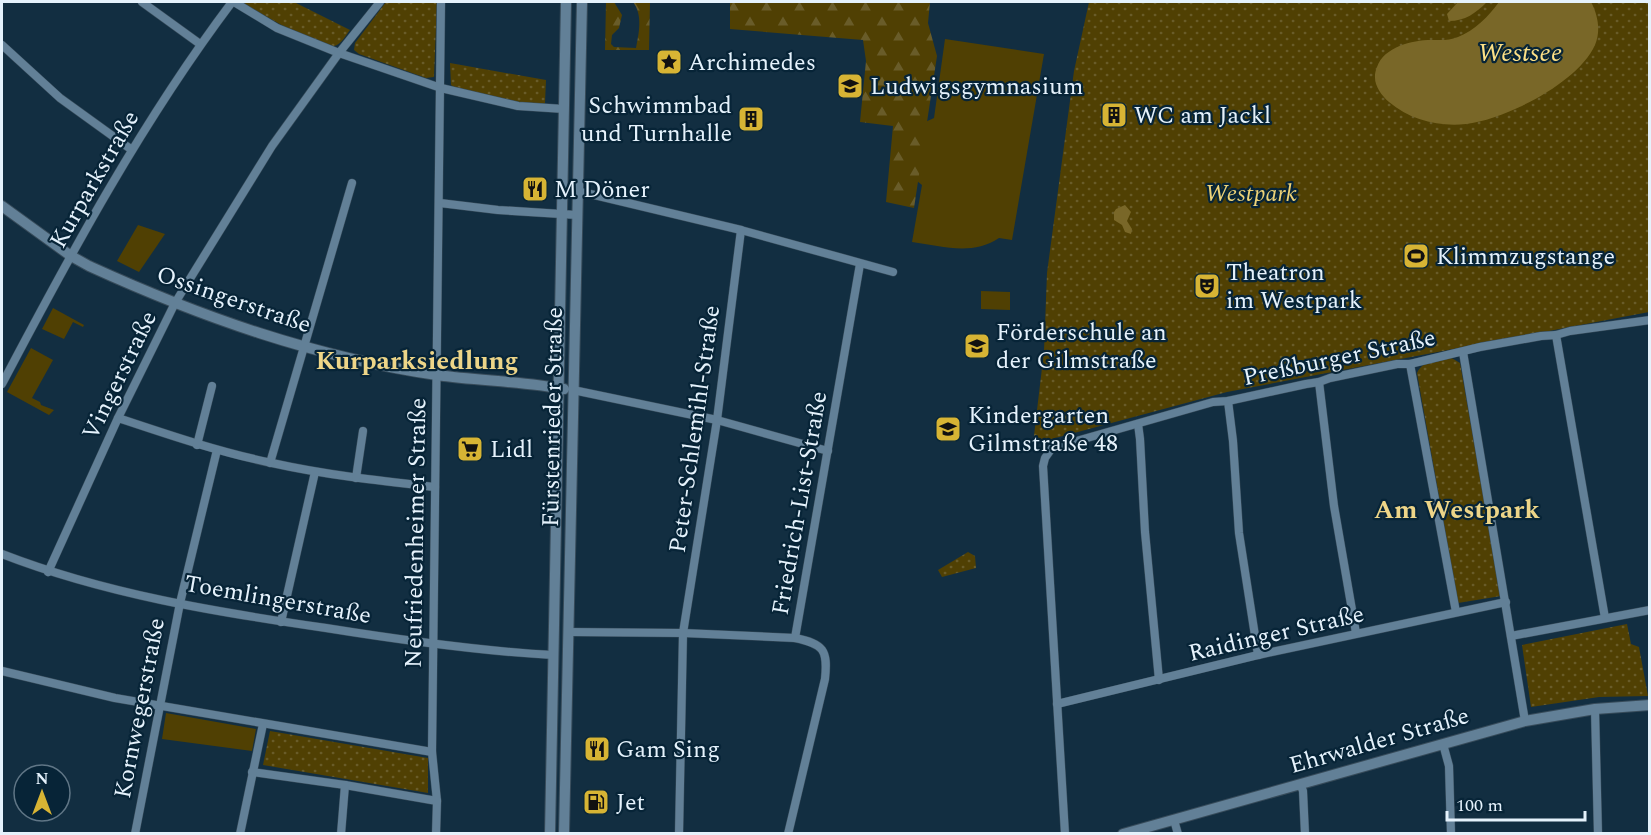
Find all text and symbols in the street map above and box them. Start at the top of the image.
water label: Westsee [1478,33,1562,73]
place label: Archimedes [688,45,816,81]
place icon: Archimedes [654,47,684,77]
place label: Ludwigsgymnasium [870,69,1083,105]
school or university icon: Ludwigsgymnasium [835,71,865,101]
place label: Schwimmbad und Turnhalle [581,88,732,152]
place label: WC am Jackl [1134,98,1271,134]
building icon: WC am Jackl [1099,100,1129,130]
street label: Kurparkstraße [41,104,149,255]
building icon: Schwimmbad und Turnhalle [736,104,766,134]
place label: M Döner [554,172,650,208]
restaurant icon: M Döner [520,174,550,204]
park label: Westpark [1205,176,1297,212]
place label: Klimmzugstange [1436,239,1615,275]
sports icon: Klimmzugstange [1401,241,1431,271]
place label: Theatron im Westpark [1226,255,1362,319]
street label: Ossingerstraße [151,257,316,343]
theatre icon: Theatron im Westpark [1192,271,1222,301]
street label: Peter-Schlemihl-Straße [660,303,730,555]
street label: Vingerstraße [73,305,167,446]
street label: Fürstenrieder Straße [533,307,573,527]
place label: Förderschule an der Gilmstraße [996,315,1167,379]
street label: Preßburger Straße [1240,320,1439,396]
school or university icon: Förderschule an der Gilmstraße [962,331,992,361]
district label: Kurparksiedlung [315,341,519,381]
street label: Friedrich-List-Straße [763,388,837,618]
street label: Neufriedenheimer Straße [396,398,436,668]
place label: Kindergarten Gilmstraße 48 [968,398,1118,462]
school or university icon: Kindergarten Gilmstraße 48 [933,414,963,444]
place label: Lidl [490,432,533,468]
supermarket icon: Lidl [455,434,485,464]
district label: Am Westpark [1374,490,1540,530]
street label: Toemlingerstraße [182,566,374,634]
street label: Raidinger Straße [1185,596,1368,672]
street label: Kornwegerstraße [105,615,175,802]
street label: Ehrwalder Straße [1285,698,1474,784]
place label: Gam Sing [616,732,720,768]
restaurant icon: Gam Sing [582,734,612,764]
north arrow [12,763,72,823]
text: N [35,767,49,791]
scale bar [1447,784,1585,822]
place label: Jet [616,785,645,821]
fuel station icon: Jet [581,787,611,817]
text: 100 m [1456,792,1503,819]

